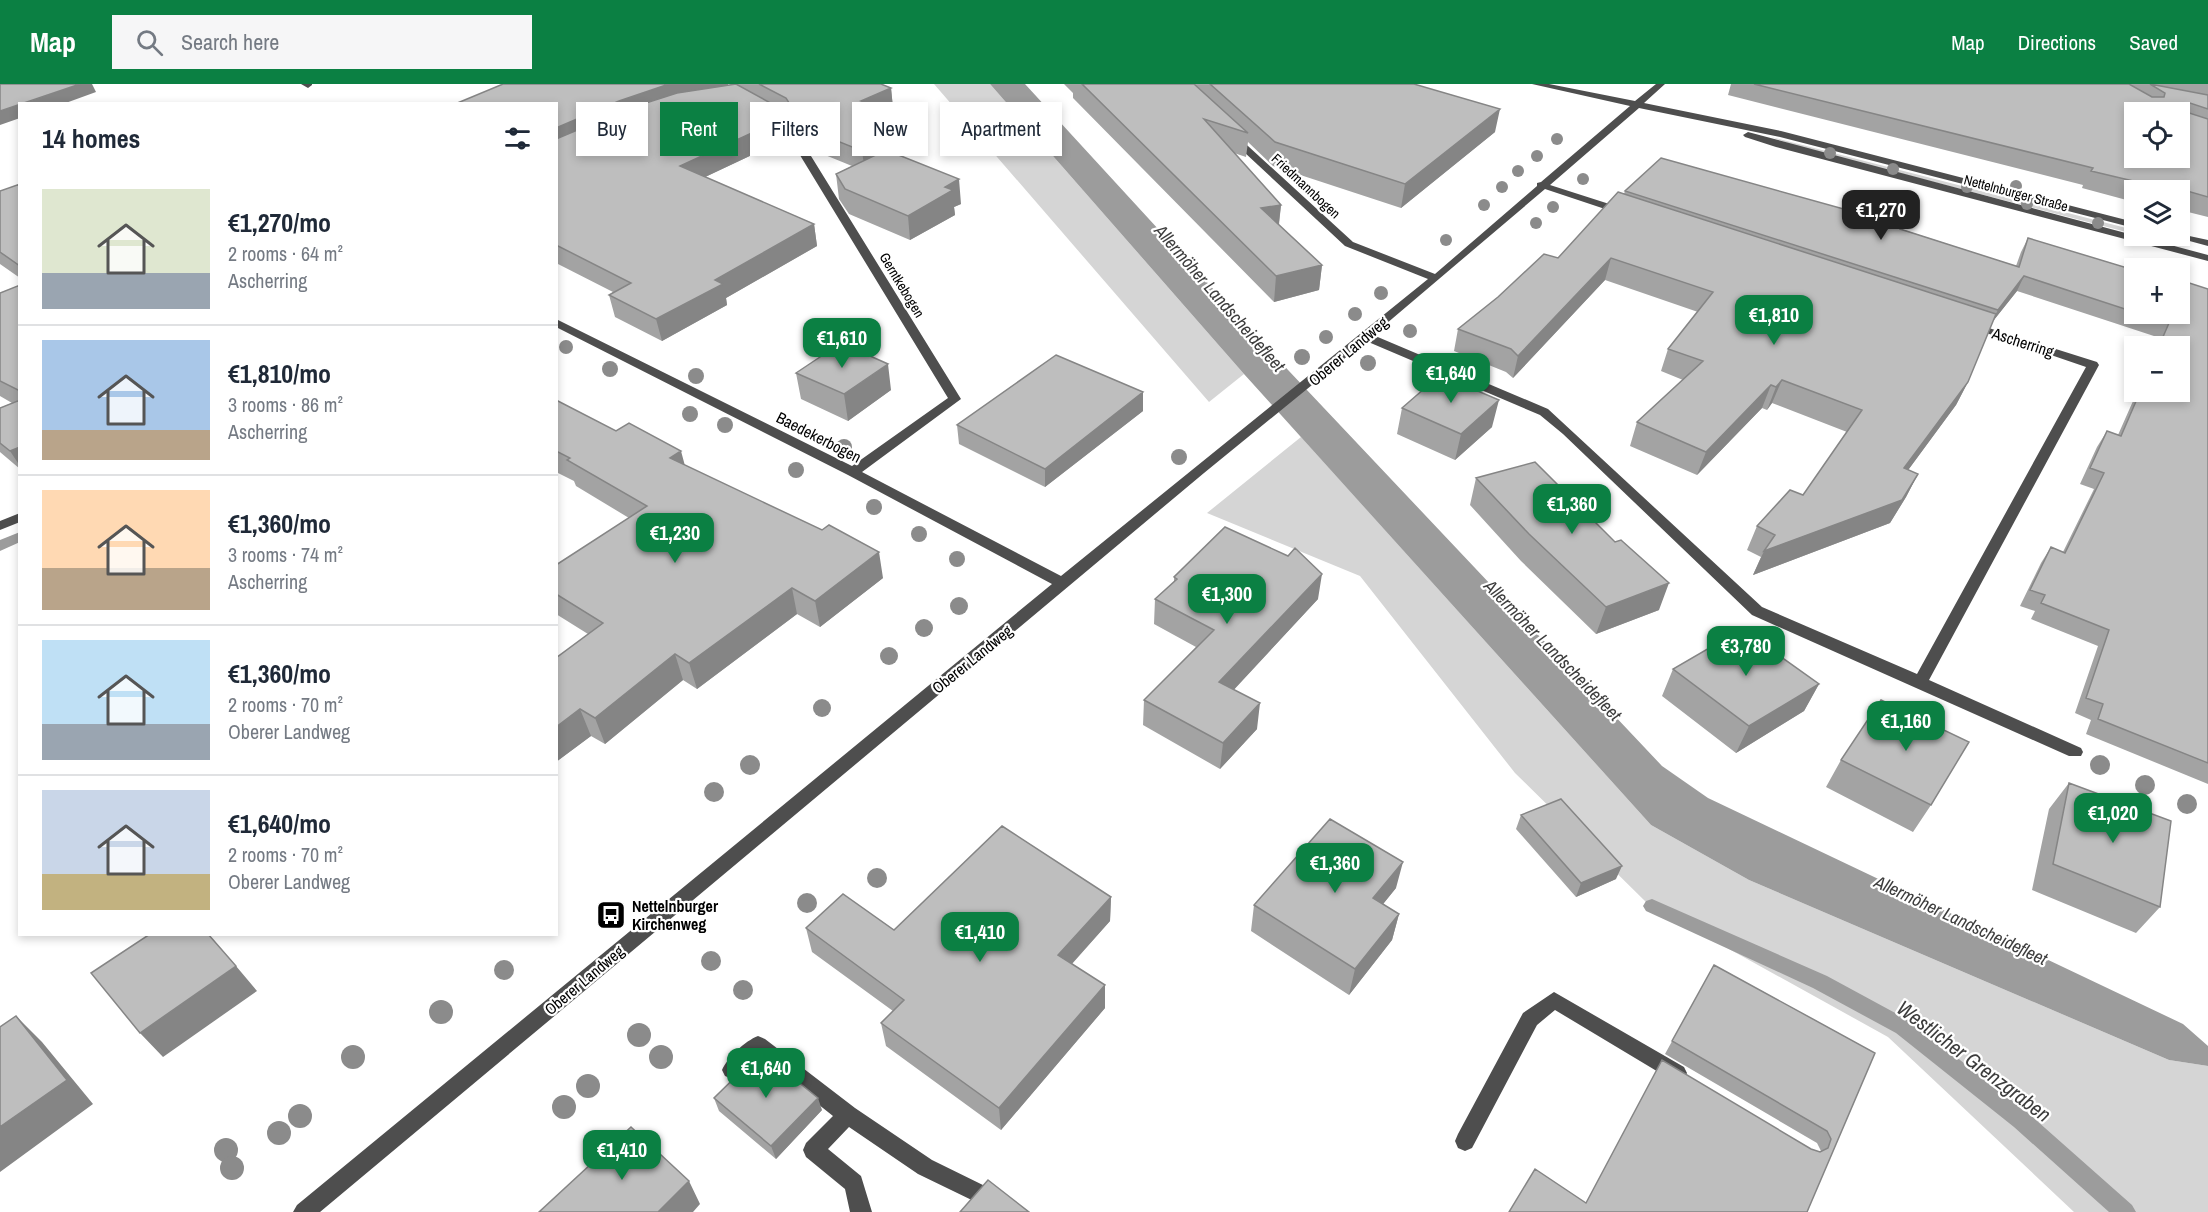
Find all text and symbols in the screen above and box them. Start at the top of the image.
search box [112,15,532,69]
text: Map [30,23,76,61]
icon: search [133,26,166,59]
text: Search here [181,27,279,57]
text: Map [1951,28,1985,57]
text: Directions [2018,28,2096,57]
text: Saved [2129,28,2178,57]
chip: Buy [576,102,648,156]
chip: Rent [660,102,738,156]
chip: Filters [750,102,840,156]
chip: New [852,102,928,156]
chip: Apartment [940,102,1062,156]
map controls [2124,102,2190,402]
button: locate [2124,102,2190,168]
text: 14 homes [42,121,140,156]
icon: filters [501,122,534,155]
street label: Friedmannbogen [1268,150,1344,222]
street label: Nettelnburger Straße [1962,170,2070,216]
button: layers [2124,180,2190,246]
pin: €1,270 [1832,190,1930,241]
text: €1,270 [1856,196,1906,223]
text: €1,270/mo [228,205,331,240]
icon: home [90,213,162,285]
water label: Allermöher Landscheidefleet [1148,218,1292,378]
text: 2 rooms · 64 m² [228,240,343,267]
street label: Gerntkebogen [876,249,928,321]
button: + [2124,258,2190,324]
text: Ascherring [228,267,307,294]
pin: €1,810 [1725,295,1823,346]
text: €1,810 [1749,301,1799,328]
street label: Oberer Landweg [1303,311,1393,391]
pin: €1,610 [793,318,891,369]
street label: Ascherring [1988,321,2057,362]
text: €1,610 [817,324,867,351]
button: − [2124,336,2190,402]
pin: €1,640 [1402,353,1500,404]
text: €1,810/mo [228,356,331,391]
text: €1,640 [1426,359,1476,386]
icon: home [90,364,162,436]
text: 3 rooms · 86 m² [228,391,343,418]
street label: Baedekerbogen [773,406,865,468]
text: Ascherring [228,418,307,445]
pin: €1,360 [1523,484,1621,535]
text: €1,360 [1547,490,1597,517]
text: €1,360/mo [228,506,331,541]
pin: €1,230 [626,513,724,564]
icon: home [90,514,162,586]
text: €1,230 [650,519,700,546]
text: 3 rooms · 74 m² [228,541,343,568]
text: Ascherring [228,568,307,595]
water label: Allermöher Landscheidefleet [1478,573,1628,727]
pin: €1,300 [1178,574,1276,625]
text: €1,300 [1202,580,1252,607]
street label: Oberer Landweg [927,619,1017,698]
pin: €3,780 [1697,626,1795,677]
text: €3,780 [1721,632,1771,659]
text: €1,360/mo [228,656,331,691]
icon: home [90,664,162,736]
text: 2 rooms · 70 m² [228,691,343,718]
pin: €1,160 [1857,701,1955,752]
text: €1,160 [1881,707,1931,734]
text: Oberer Landweg [228,718,350,745]
pin: €1,020 [2064,793,2162,844]
text: €1,020 [2088,799,2138,826]
text: €1,640/mo [228,806,331,841]
icon: home [90,814,162,886]
text: 2 rooms · 70 m² [228,841,343,868]
pin: €1,360 [1286,843,1384,894]
text: €1,360 [1310,849,1360,876]
text: Oberer Landweg [228,868,350,895]
water label: Allermöher Landscheidefleet [1870,869,2052,971]
place label: Nettelnburger Kirchenweg [632,895,719,935]
bus stop icon: Nettelnburger Kirchenweg [595,899,627,931]
pin: €1,410 [931,912,1029,963]
text: €1,410 [955,918,1005,945]
street label: Oberer Landweg [539,940,629,1020]
water label: Westlicher Grenzgraben [1891,993,2057,1129]
pin: €1,640 [717,1048,815,1099]
text: €1,640 [741,1054,791,1081]
pin: €1,410 [573,1130,671,1181]
text: €1,410 [597,1136,647,1163]

